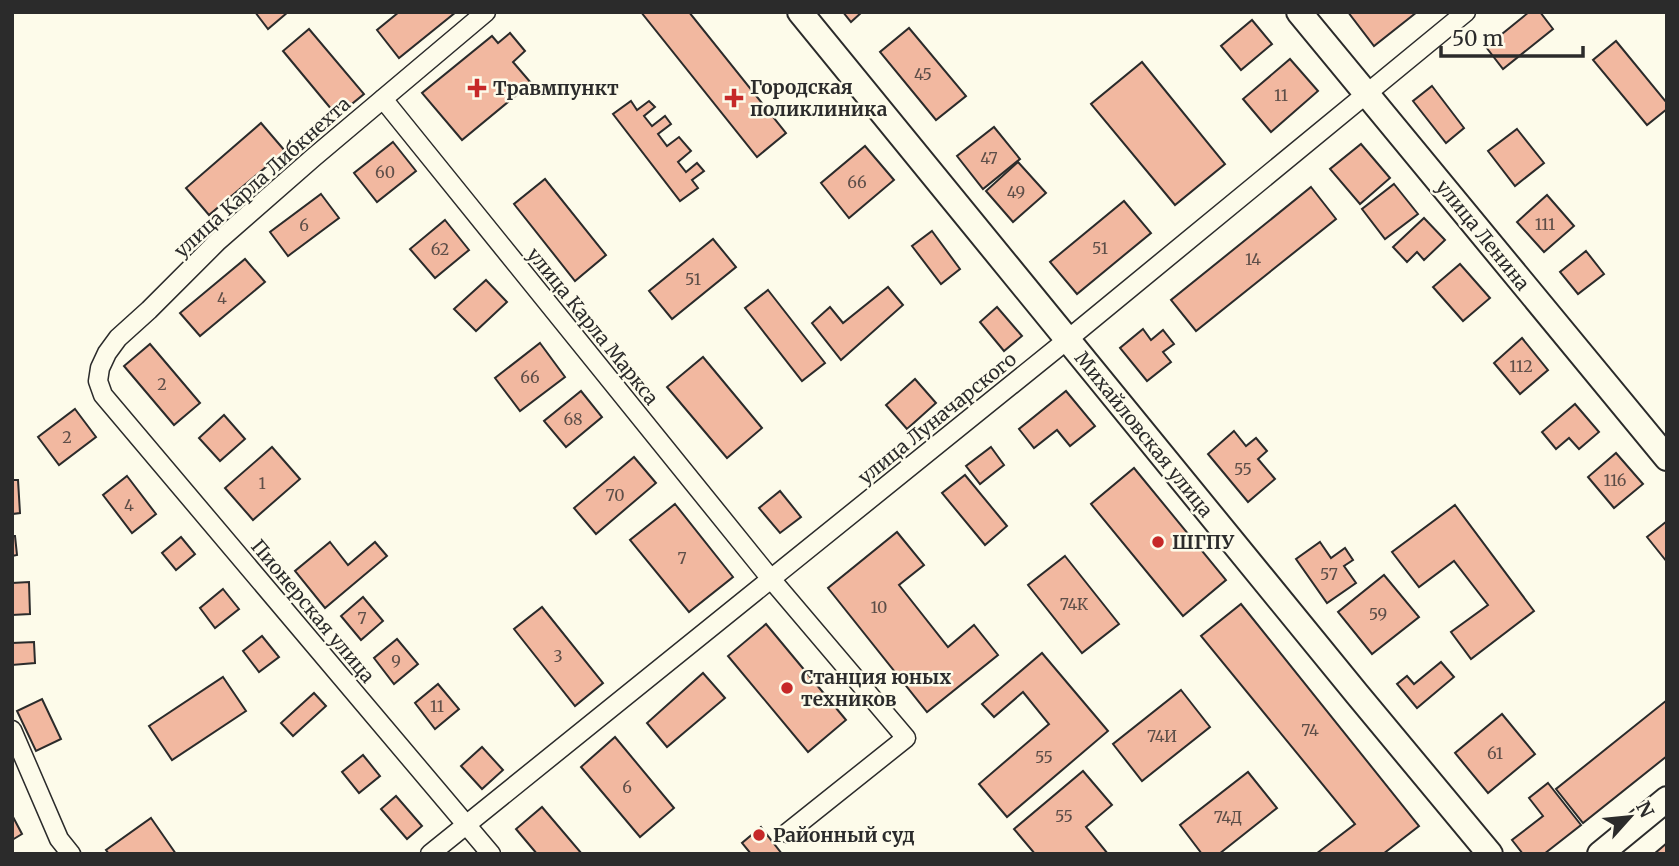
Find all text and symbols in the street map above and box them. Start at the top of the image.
scale bar [1441,14,1583,58]
text: 50 m [1452,25,1503,52]
house number: 45 [914,64,932,84]
place label: Городская поликлиника [750,75,888,121]
place label: Травмпункт [493,76,619,100]
marker: Травмпункт [467,78,487,98]
house number: 11 [1274,85,1288,105]
marker: Городская поликлиника [724,88,744,108]
street label: улица Карла Либкнехта [169,91,355,263]
house number: 47 [980,148,998,168]
house number: 60 [375,162,395,182]
house number: 66 [847,172,867,192]
street label: улица Ленина [1431,175,1535,295]
house number: 49 [1007,182,1025,202]
house number: 111 [1535,214,1555,234]
house number: 6 [299,215,309,235]
house number: 51 [1092,238,1108,258]
house number: 62 [431,239,449,259]
street label: улица Карла Маркса [522,243,664,409]
house number: 14 [1245,249,1261,269]
house number: 51 [685,269,701,289]
house number: 4 [217,288,227,308]
street label: Михайловская улица [1070,346,1218,522]
street label: улица Луначарского [853,347,1021,489]
house number: 112 [1509,356,1533,376]
house number: 66 [520,367,540,387]
house number: 2 [157,374,167,394]
house number: 68 [563,409,583,429]
house number: 2 [62,427,72,447]
house number: 55 [1234,459,1252,479]
house number: 116 [1603,470,1627,490]
house number: 1 [258,473,266,493]
house number: 70 [606,485,625,505]
house number: 4 [124,495,134,515]
place label: ШГПУ [1172,530,1235,554]
street label: Пионерская улица [246,534,380,688]
marker: ШГПУ [1150,534,1166,550]
house number: 7 [677,548,687,568]
house number: 57 [1320,564,1338,584]
house number: 74К [1060,594,1089,614]
house number: 10 [871,597,887,617]
house number: 59 [1369,604,1387,624]
house number: 7 [357,608,367,628]
house number: 3 [553,646,563,666]
house number: 9 [391,651,401,671]
place label: Станция юных техников [801,665,951,711]
marker: Станция юных техников [779,680,795,696]
house number: 11 [430,696,444,716]
house number: 74 [1301,720,1319,740]
house number: 74И [1147,726,1177,746]
house number: 61 [1487,743,1503,763]
house number: 55 [1035,747,1053,767]
house number: 6 [622,777,632,797]
north arrow [1595,782,1665,852]
text: N [1631,797,1659,821]
house number: 55 [1055,806,1073,826]
house number: 74Д [1214,807,1242,827]
place label: Районный суд [773,823,915,847]
marker: Районный суд [751,827,767,843]

